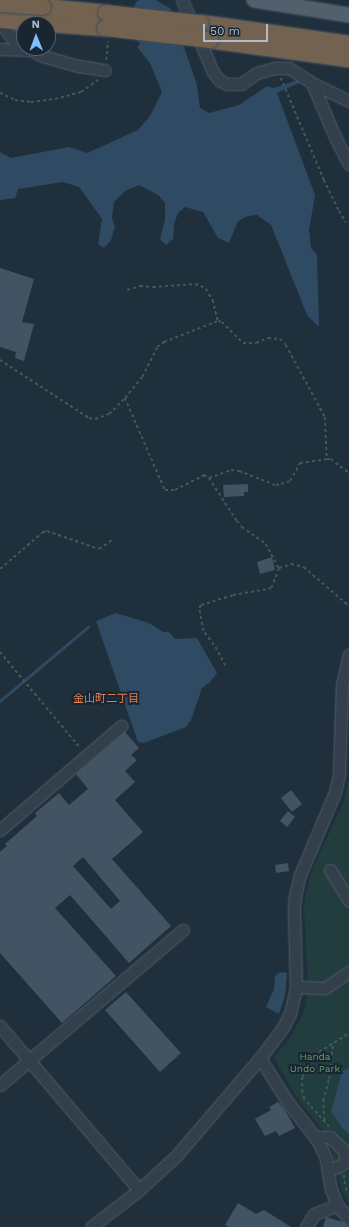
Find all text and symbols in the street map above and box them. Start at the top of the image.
north arrow [16,16,56,56]
scale bar [205,16,270,42]
text: N [32,18,40,31]
text: 50 m [210,24,240,38]
district label: 金山町二丁目 [73,692,139,706]
park label: Handa Undo Park [290,1050,340,1074]

